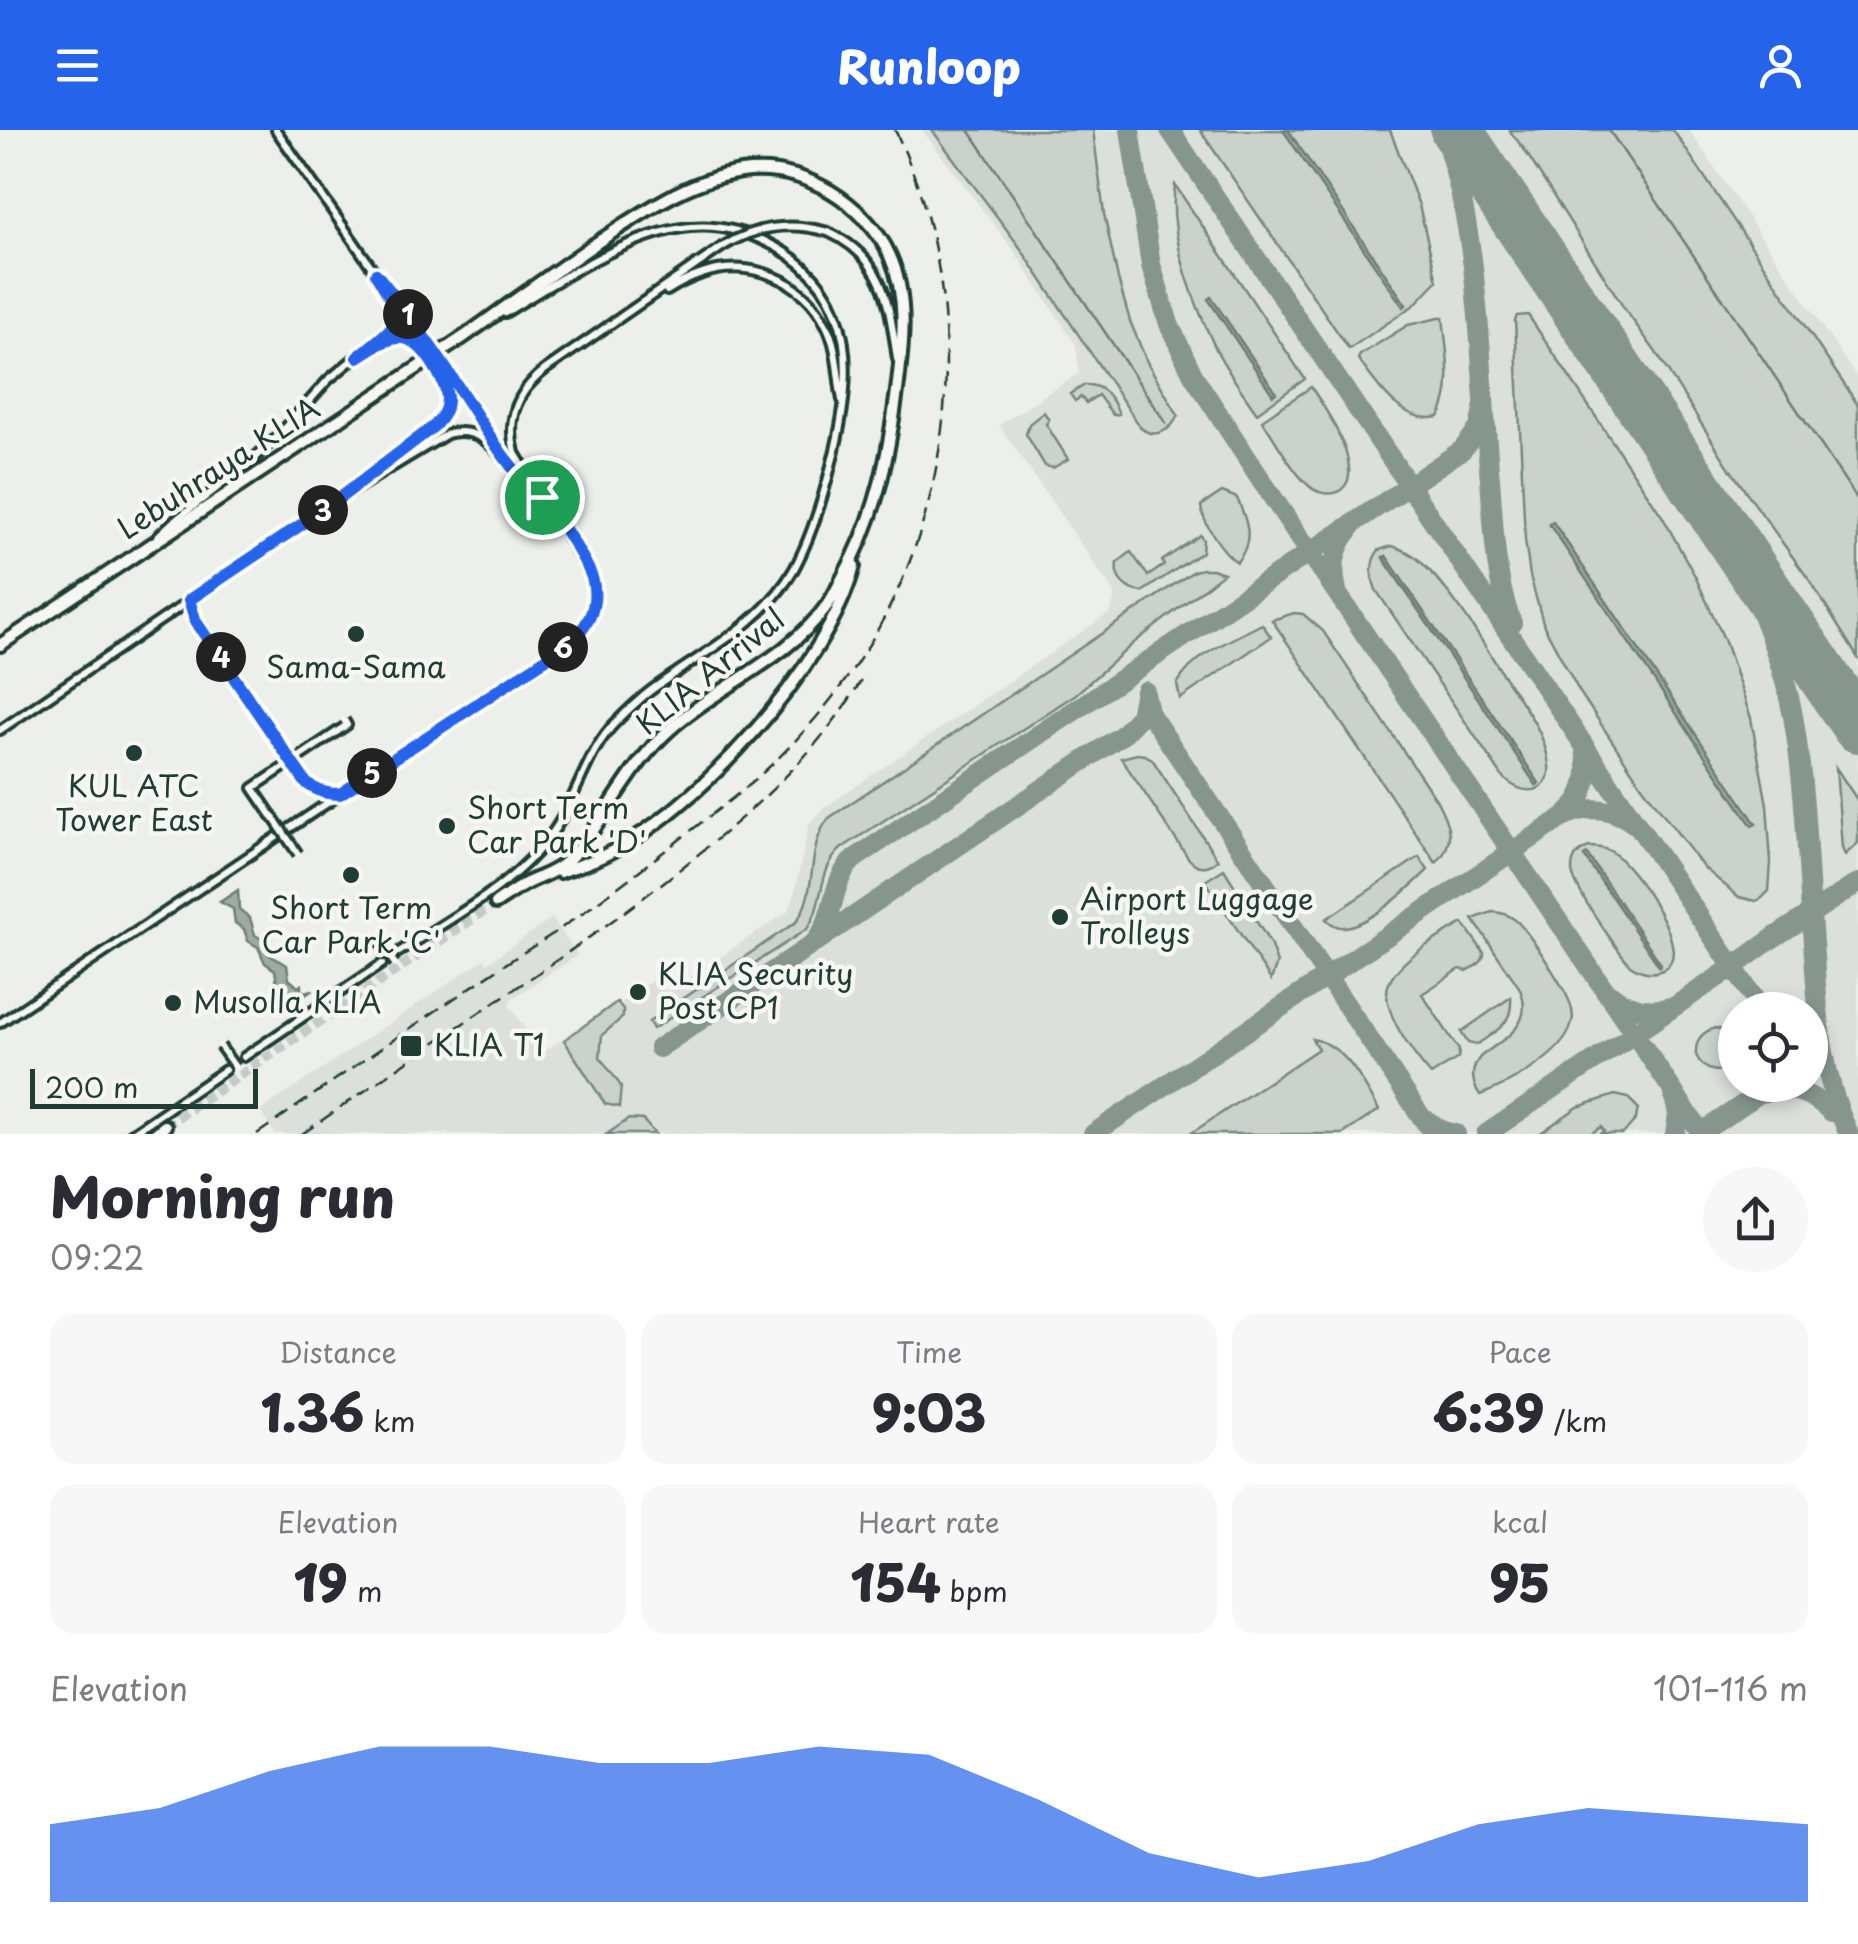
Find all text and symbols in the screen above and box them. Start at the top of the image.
text: Runloop [837,31,1021,99]
icon: menu [50,38,105,93]
icon: person [1753,38,1808,93]
pin: 1 [383,289,433,339]
text: 1 [401,292,415,335]
street label: Lebuhraya KLIA [108,385,327,549]
pin [500,455,585,540]
icon: arrive [515,470,570,525]
pin: 3 [298,485,348,535]
text: 3 [314,488,332,531]
street label: KLIA Arrival [625,596,794,744]
pin: 6 [538,622,588,672]
marker: Sama-Sama [345,623,367,645]
text: 6 [553,625,573,668]
pin: 4 [196,632,246,682]
text: 4 [211,635,231,678]
place label: Sama-Sama [266,643,446,688]
marker: KUL ATC Tower East [123,742,145,764]
pin: 5 [347,748,397,798]
text: 5 [363,751,381,794]
place label: KUL ATC Tower East [55,762,213,841]
place label: Short Term Car Park 'D' [467,784,646,863]
marker: Short Term Car Park 'D' [436,815,458,837]
marker: Short Term Car Park 'C' [340,864,362,886]
place label: Airport Luggage Trolleys [1080,875,1314,954]
place label: Short Term Car Park 'C' [262,884,440,963]
marker: Airport Luggage Trolleys [1049,906,1071,928]
place label: KLIA Security Post CP1 [658,950,853,1029]
place label: Musolla KLIA [193,978,381,1023]
marker: KLIA Security Post CP1 [627,981,649,1003]
marker: Musolla KLIA [162,992,184,1014]
map controls [1718,992,1828,1102]
button: locate [1718,992,1828,1102]
place label: KLIA T1 [434,1021,544,1066]
marker: KLIA T1 [398,1033,424,1059]
scale bar [30,1064,258,1108]
text: 200 m [45,1065,138,1108]
text: Morning run [50,1154,395,1237]
button: share [1703,1167,1808,1272]
text: 09:22 [50,1233,144,1281]
text: Distance [279,1330,397,1373]
text: Time [896,1330,962,1373]
text: Pace [1488,1330,1552,1373]
text: 1.36 [261,1373,364,1449]
text: 9:03 [872,1373,986,1449]
text: 6:39 [1433,1373,1545,1449]
text: km [364,1399,415,1442]
text: /km [1545,1399,1607,1442]
text: Elevation [278,1500,398,1543]
text: Heart rate [858,1500,1000,1543]
text: kcal [1492,1500,1548,1543]
text: 19 [294,1543,348,1619]
text: 154 [850,1543,941,1619]
text: 95 [1489,1543,1551,1619]
text: m [348,1569,382,1612]
text: bpm [941,1569,1008,1612]
text: Elevation [50,1664,188,1712]
text: 101–116 m [1653,1664,1808,1712]

